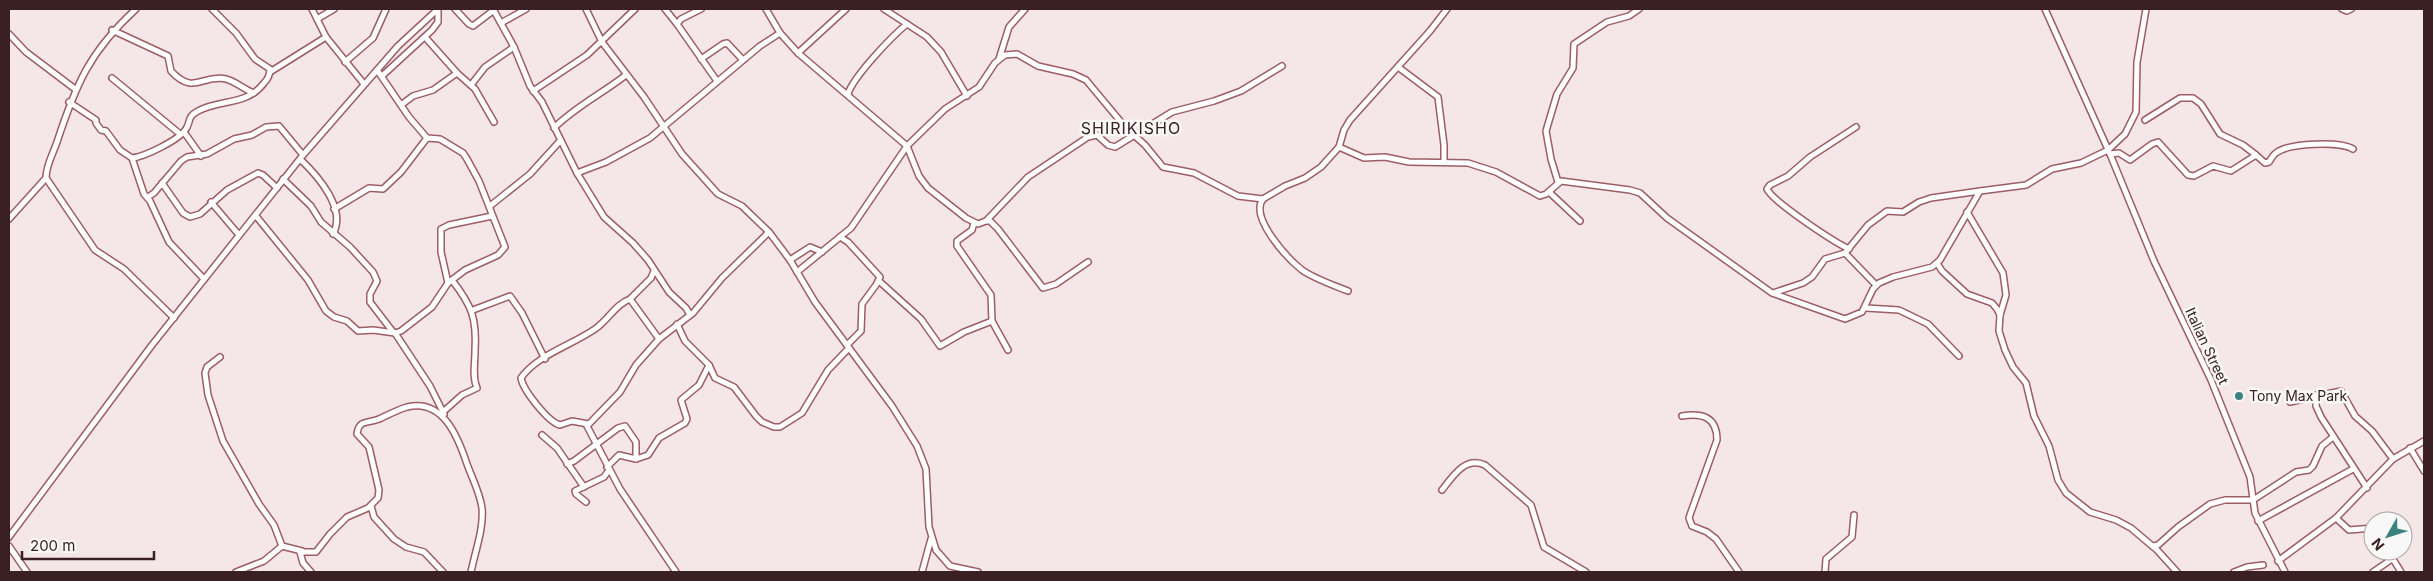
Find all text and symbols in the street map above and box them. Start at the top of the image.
district label: SHIRIKISHO [1081,118,1181,138]
street label: Italian Street [2182,305,2233,387]
place label: Tony Max Park [2249,387,2348,404]
marker: Tony Max Park [2233,390,2245,402]
north arrow [2363,511,2413,561]
scale bar [22,528,155,560]
text: N [2368,535,2387,554]
text: 200 m [30,536,75,555]

